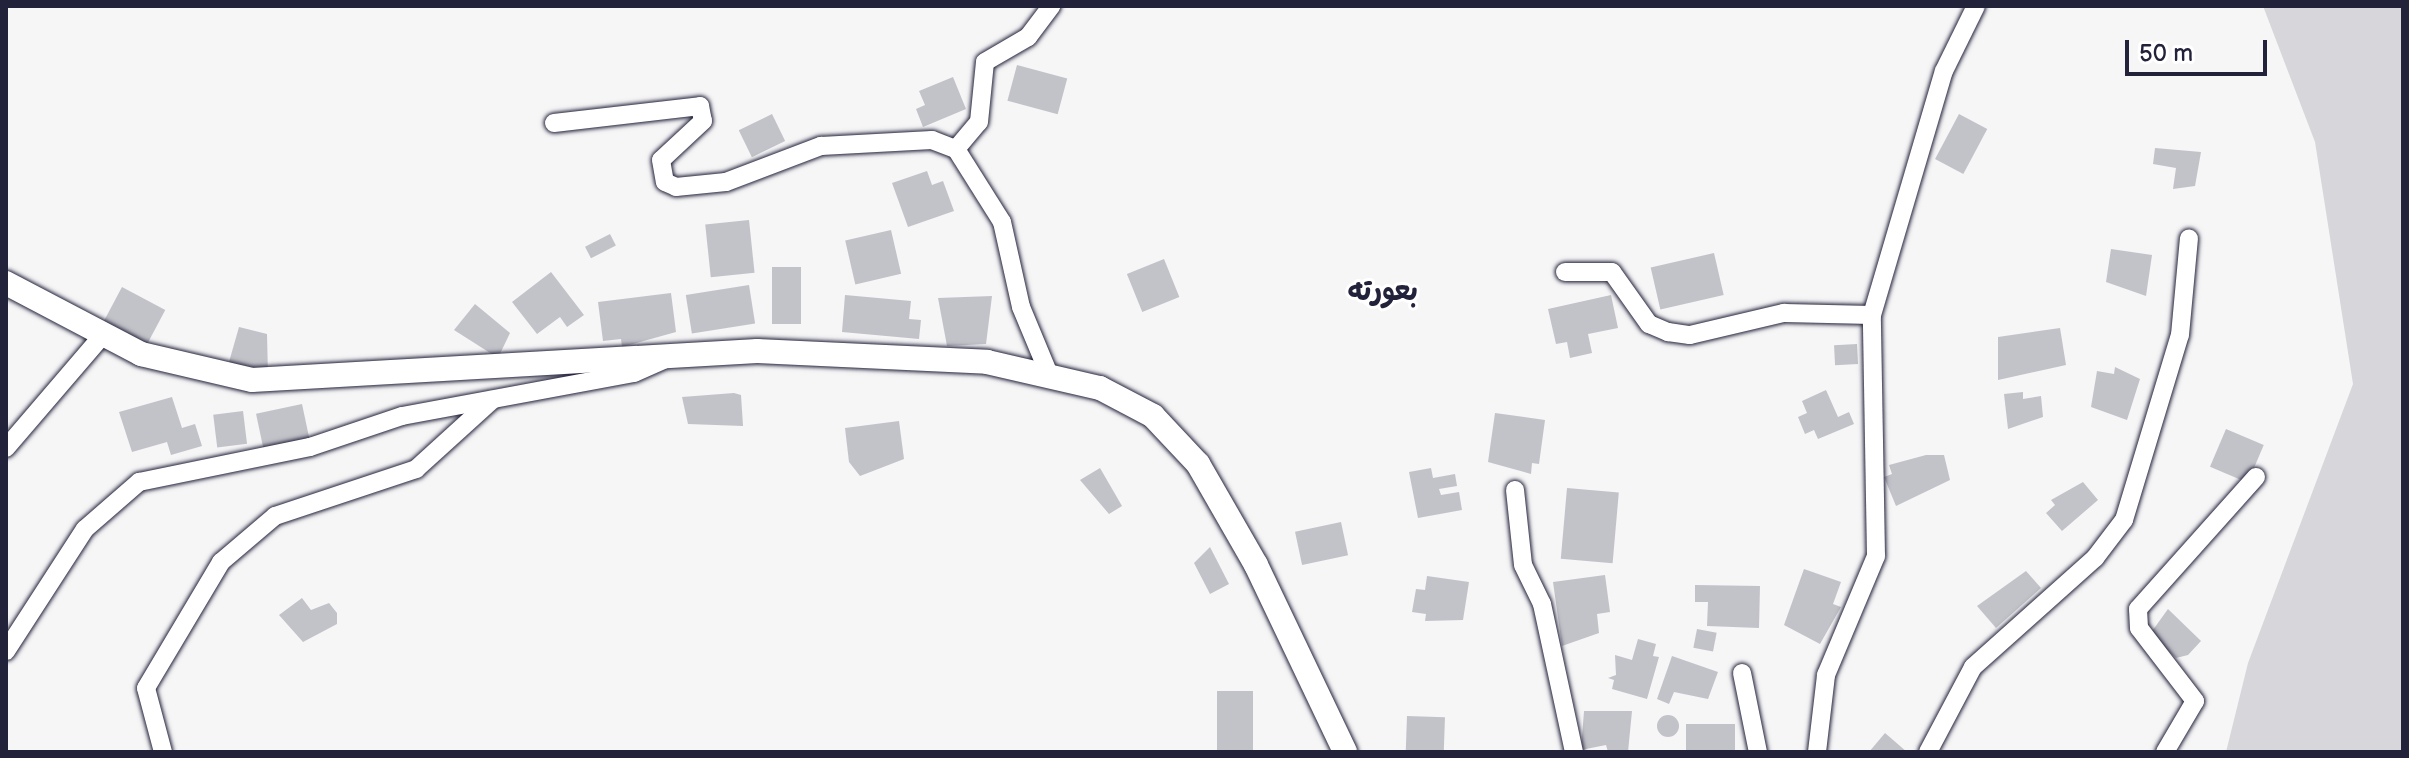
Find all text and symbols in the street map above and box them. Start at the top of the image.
scale bar [2129,24,2271,74]
text: 50 m [2139,39,2193,68]
district label: بعورته [1348,275,1418,309]

